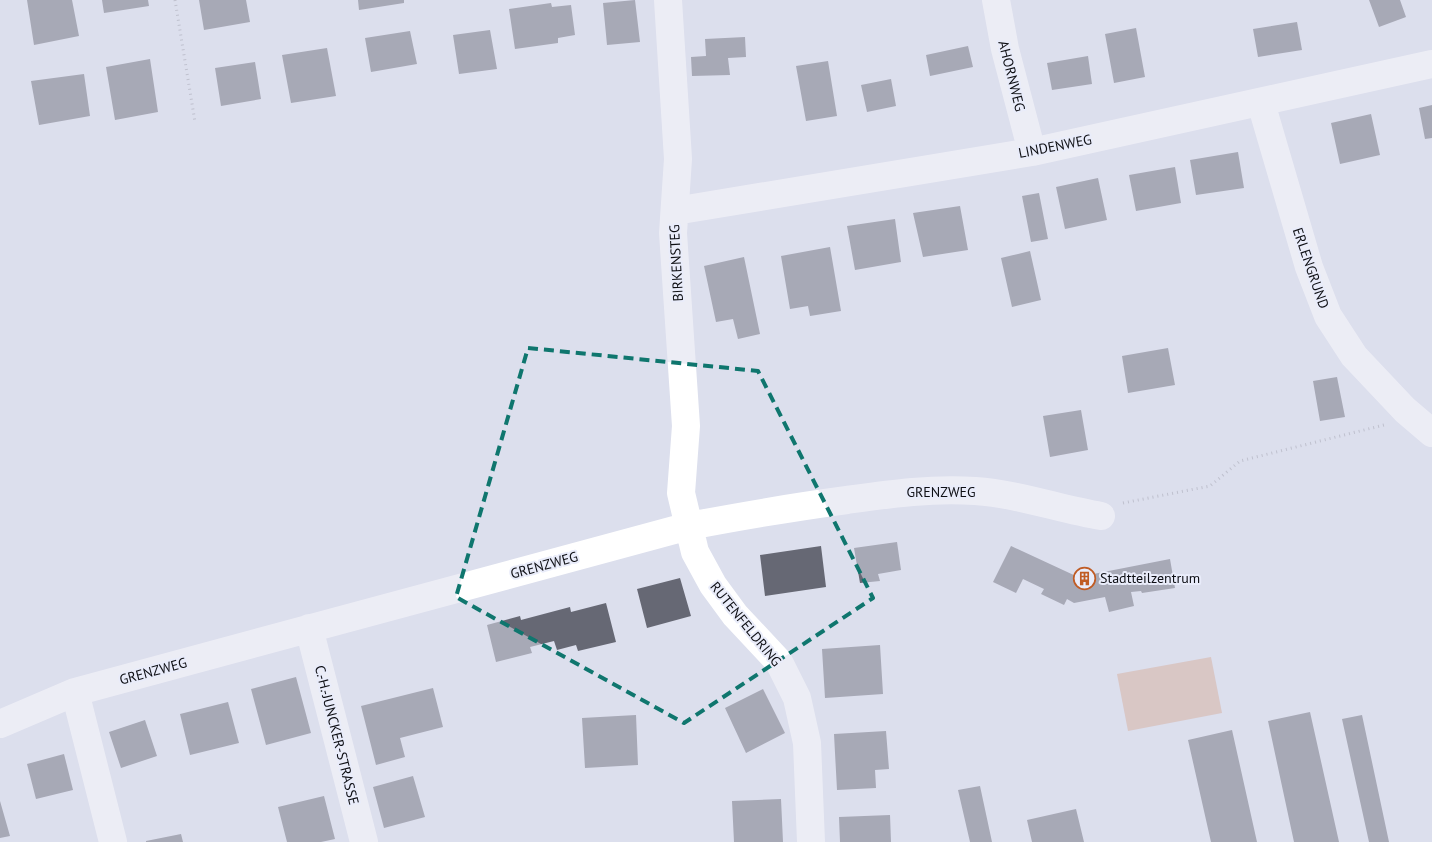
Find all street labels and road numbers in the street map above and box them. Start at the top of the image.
street label: AHORNWEG [994,39,1030,113]
street label: LINDENWEG [1017,130,1093,162]
street label: BIRKENSTEG [665,224,687,302]
street label: ERLENGRUND [1289,225,1333,311]
street label: GRENZWEG [906,483,976,501]
street label: GRENZWEG [508,547,580,583]
street label: RUTENFELDRING [706,578,786,670]
street label: GRENZWEG [117,653,189,689]
street label: C.-H.-JUNCKER-STRASSE [311,663,363,807]

